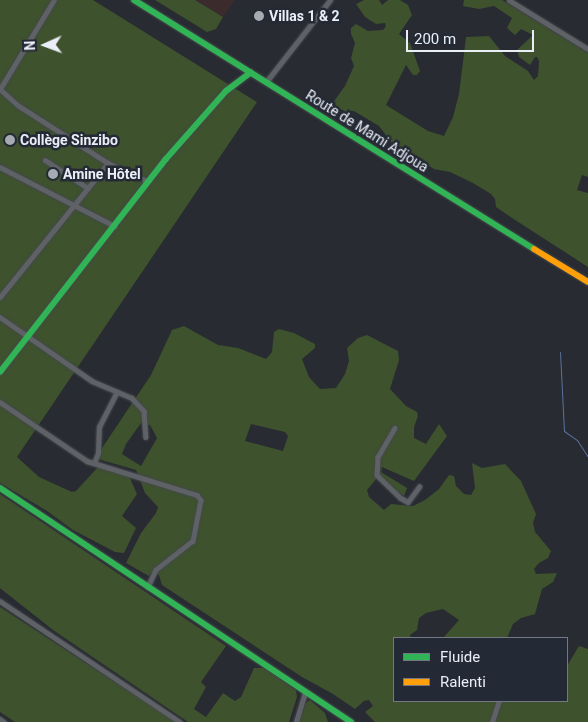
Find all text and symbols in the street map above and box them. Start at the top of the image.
place label: Villas 1 & 2 [269,8,340,24]
marker: Villas 1 & 2 [253,10,265,22]
north arrow [20,20,70,70]
scale bar [408,20,536,52]
text: 200 m [414,30,456,48]
text: N [22,40,38,51]
street label: Route de Mami Adjoua [303,86,431,176]
place label: Collège Sinzibo [20,132,118,148]
marker: Collège Sinzibo [4,134,16,146]
place label: Amine Hôtel [63,166,141,182]
marker: Amine Hôtel [47,168,59,180]
legend [393,637,568,702]
text: Fluide [440,648,480,666]
text: Ralenti [440,673,486,691]

